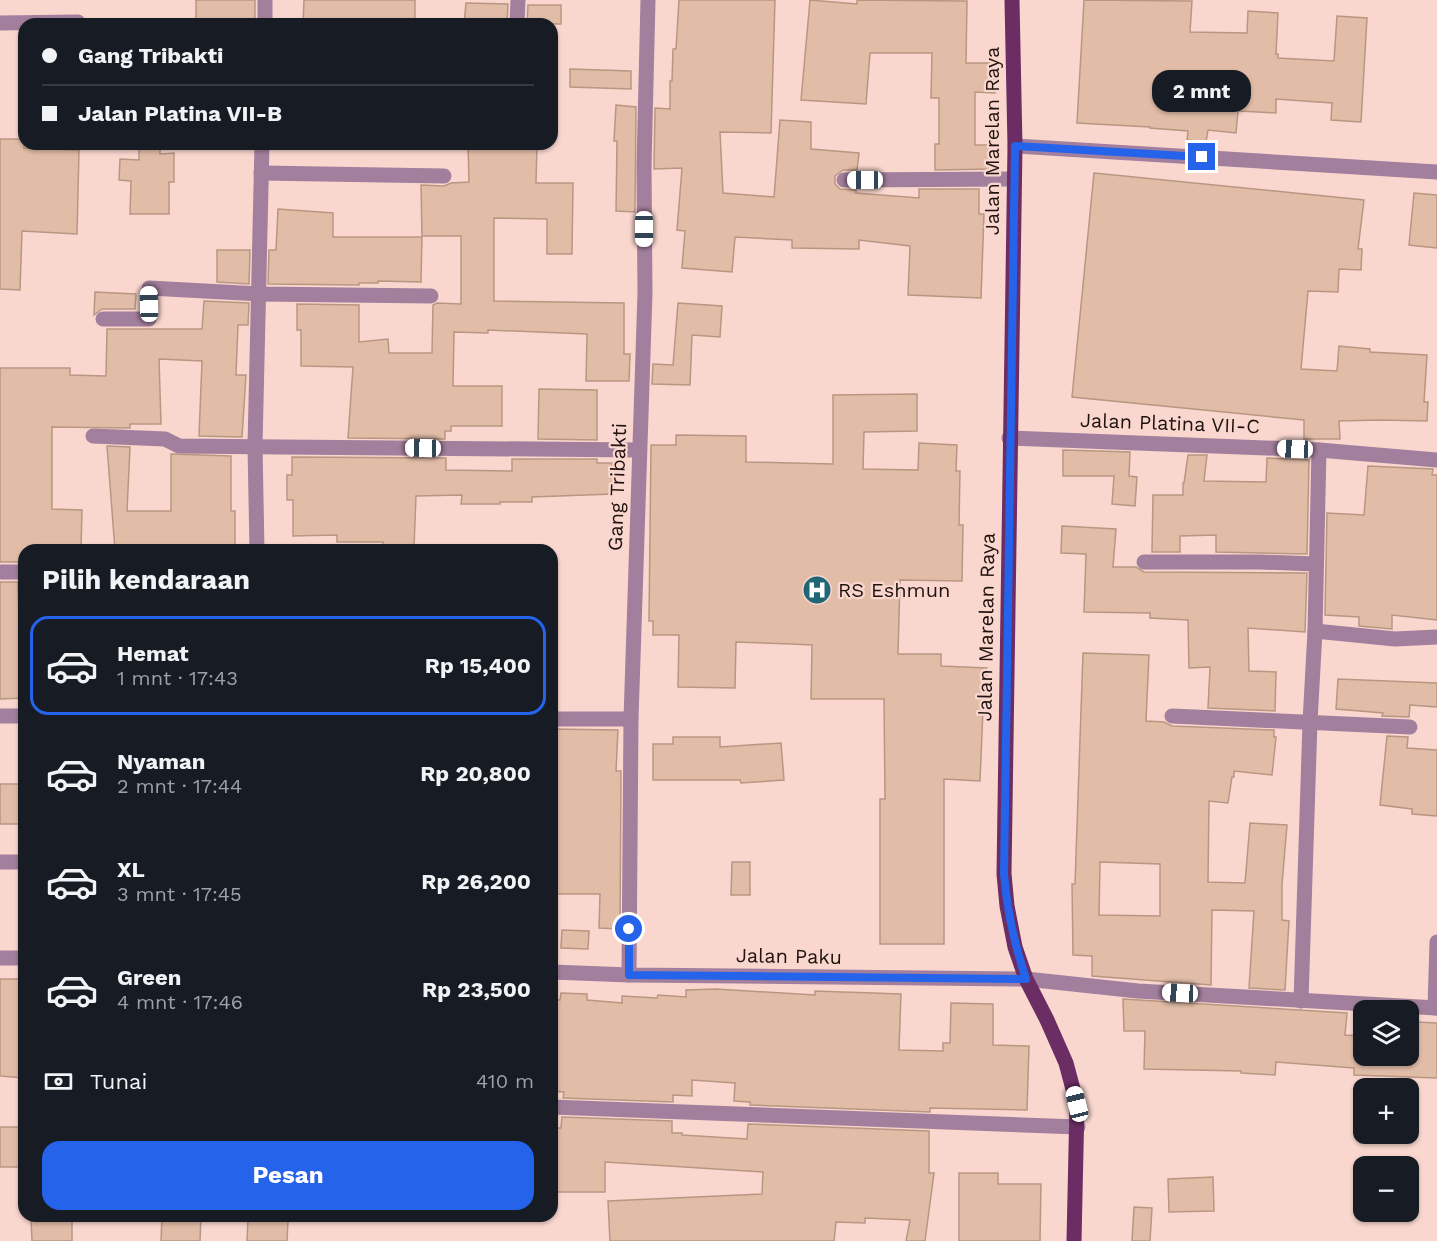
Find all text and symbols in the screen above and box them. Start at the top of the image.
text: Gang Tribakti [78,43,223,68]
street label: Jalan Marelan Raya [980,47,1004,235]
callout: 2 mnt [1152,70,1252,112]
text: 2 mnt [1173,79,1230,103]
text: Jalan Platina VII-B [78,101,282,126]
route end [1188,143,1215,170]
car [847,171,883,189]
car [635,211,653,247]
car [140,286,158,322]
street label: Jalan Platina VII-C [1080,408,1260,438]
street label: Gang Tribakti [603,423,631,551]
car [405,439,441,457]
car [1277,439,1313,459]
street label: Jalan Marelan Raya [972,532,1000,722]
text: Pilih kendaraan [42,564,250,596]
hospital icon: RS Eshmun [801,574,833,606]
place label: RS Eshmun [838,578,950,602]
icon: car [45,639,99,693]
text: Hemat [117,641,189,666]
text: Rp 15,400 [425,653,531,678]
text: 1 mnt · 17:43 [117,666,238,690]
icon: car [45,747,99,801]
text: Nyaman [117,749,205,774]
text: Rp 20,800 [420,761,531,786]
text: 2 mnt · 17:44 [117,774,242,798]
icon: car [45,855,99,909]
text: XL [117,857,145,882]
text: Rp 26,200 [421,869,531,894]
text: 3 mnt · 17:45 [117,882,242,906]
route start [615,915,642,942]
street label: Jalan Paku [736,943,842,969]
icon: car [45,963,99,1017]
text: Green [117,965,181,990]
text: Rp 23,500 [422,977,531,1002]
car [1162,983,1198,1003]
text: 4 mnt · 17:46 [117,990,243,1014]
map controls [1353,1000,1419,1222]
button: layers [1353,1000,1419,1066]
icon: cash [42,1065,75,1098]
text: Tunai [90,1069,147,1094]
text: 410 m [476,1069,534,1093]
button: + [1353,1078,1419,1144]
car [1064,1084,1090,1124]
button: Pesan [42,1141,534,1210]
button: − [1353,1156,1419,1222]

